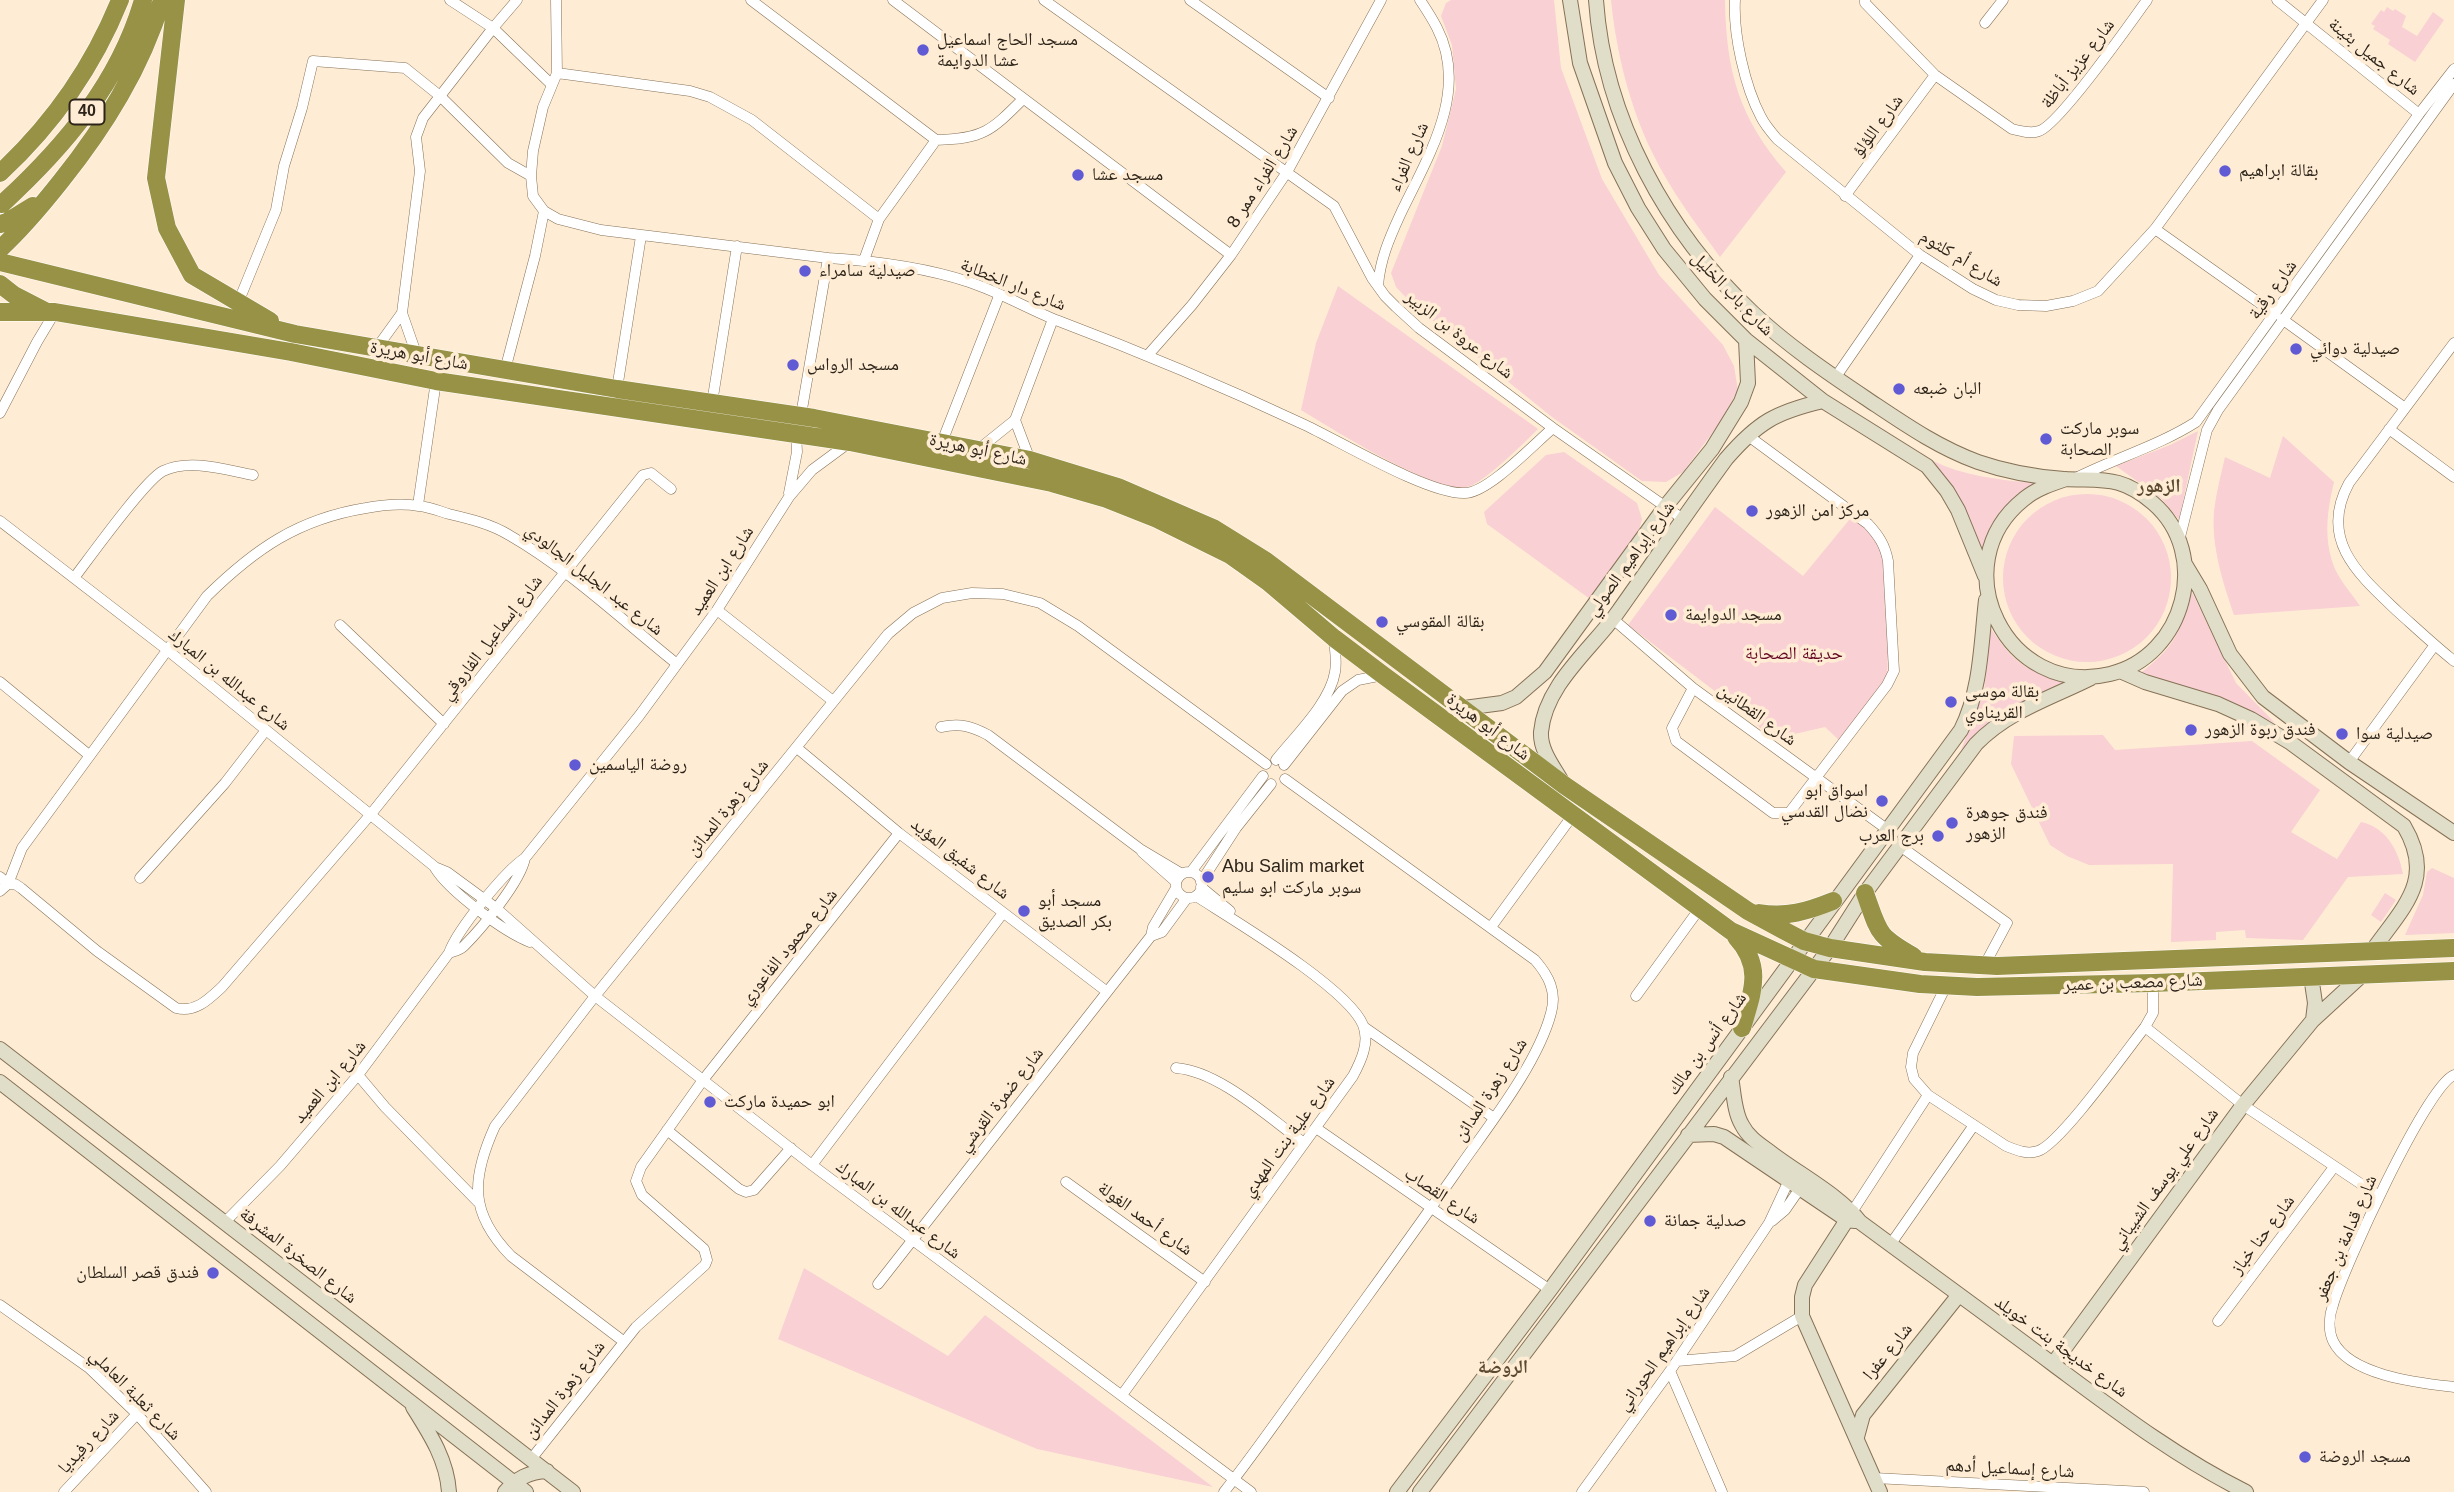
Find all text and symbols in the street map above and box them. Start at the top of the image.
street label: شارع جميل بثينة [2324,14,2424,100]
street label: شارع عزيز أباظة [2036,15,2120,113]
place label: مسجد الحاج اسماعيل عشا الدوايمة [937,29,1078,72]
marker: مسجد الحاج اسماعيل عشا الدوايمة [915,42,931,58]
street label: شارع اللؤلؤ [1848,91,1908,161]
road number: 40 [70,100,104,124]
street label: شارع الفراء [1384,119,1434,195]
street label: شارع الفراء ممر 8 [1223,122,1303,232]
place label: بقالة ابراهيم [2239,160,2318,182]
marker: بقالة ابراهيم [2217,163,2233,179]
place label: مسجد عشا [1092,164,1163,186]
marker: مسجد عشا [1070,167,1086,183]
street label: شارع أم كلثوم [1916,226,2006,292]
street label: شارع باب الخليل [1686,247,1778,341]
street label: شارع دار الخطابة [957,254,1069,316]
street label: شارع رقية [2244,256,2302,324]
place label: صيدلية سامراء [819,260,916,282]
marker: صيدلية سامراء [797,263,813,279]
street label: شارع عروة بن الزبير [1401,286,1517,384]
street label: شارع أبو هريرة [368,337,470,375]
place label: صيدلية دوائي [2310,338,2400,360]
marker: صيدلية دوائي [2288,341,2304,357]
place label: مسجد الرواس [807,354,899,376]
marker: مسجد الرواس [785,357,801,373]
place label: البان ضبعه [1913,378,1981,400]
marker: البان ضبعه [1891,381,1907,397]
place label: سوبر ماركت الصحابة [2060,418,2139,460]
street label: شارع أبو هريرة [927,429,1029,471]
marker: سوبر ماركت الصحابة [2038,431,2054,447]
district label: الزهور [2137,476,2181,498]
street label: شارع إبراهيم الصولي [1582,497,1680,621]
place label: مركز امن الزهور [1766,500,1869,522]
marker: مركز امن الزهور [1744,503,1760,519]
street label: شارع عبد الجليل الجالودي [521,519,667,641]
street label: شارع ابن العميد [685,522,759,620]
street label: شارع إسماعيل الفاروقي [436,571,548,705]
place label: مسجد الدوايمة [1685,604,1782,626]
marker: مسجد الدوايمة [1663,607,1679,623]
place label: بقالة المقوسي [1396,611,1485,633]
marker: بقالة المقوسي [1374,614,1390,630]
street label: شارع عبدالله بن المبارك [164,624,294,736]
park label: حديقة الصحابة [1745,643,1843,665]
street label: شارع القطانين [1713,679,1801,751]
place label: بقالة موسى القريناوي [1965,681,2039,724]
street label: شارع أبو هريرة [1442,689,1534,765]
marker: بقالة موسى القريناوي [1943,694,1959,710]
place label: فندق ربوة الزهور [2205,719,2316,741]
marker: فندق ربوة الزهور [2183,722,2199,738]
place label: صيدلية سوا [2356,723,2433,745]
marker: صيدلية سوا [2334,726,2350,742]
place label: روضة الياسمين [589,754,687,776]
street label: شارع زهرة المدائن [682,755,774,861]
marker: روضة الياسمين [567,757,583,773]
place label: اسواق ابو نضال القدسي [1781,780,1868,822]
marker: اسواق ابو نضال القدسي [1874,793,1890,809]
place label: فندق جوهرة الزهور [1966,802,2048,844]
street label: شارع شفيق المؤيد [906,814,1014,904]
marker: فندق جوهرة الزهور [1944,815,1960,831]
place label: برج العرب [1859,825,1924,847]
marker: برج العرب [1930,828,1946,844]
place label: Abu Salim market سوبر ماركت ابو سليم [1222,856,1364,898]
marker: Abu Salim market سوبر ماركت ابو سليم [1200,869,1216,885]
street label: شارع محمود الفاعوري [736,885,842,1009]
place label: مسجد أبو بكر الصديق [1038,890,1112,932]
marker: مسجد أبو بكر الصديق [1016,903,1032,919]
street label: شارع مصعب بن عمير [2063,970,2203,996]
street label: شارع أنس بن مالك [1662,988,1752,1100]
street label: شارع زهرة المدائن [1450,1034,1532,1146]
street label: شارع ابن العميد [289,1036,371,1128]
street label: شارع ضمرة القرشي [953,1043,1049,1157]
street label: شارع علية بنت المهدي [1238,1072,1340,1202]
place label: ابو حميدة ماركت [724,1091,835,1113]
marker: ابو حميدة ماركت [702,1094,718,1110]
street label: شارع علي يوسف الشيباني [2106,1104,2224,1254]
street label: شارع عبدالله بن المبارك [831,1156,965,1264]
street label: شارع القصاب [1400,1163,1484,1229]
street label: شارع قدامة بن جعفر [2310,1172,2382,1304]
street label: شارع أحمد الغولة [1093,1177,1197,1261]
street label: شارع حنا خباز [2226,1191,2300,1279]
street label: شارع الصخرة المشرفة [235,1203,361,1309]
place label: صدلية جمانة [1664,1210,1747,1232]
marker: صدلية جمانة [1642,1213,1658,1229]
place label: فندق قصر السلطان [76,1262,199,1284]
marker: فندق قصر السلطان [205,1265,221,1281]
street label: شارع إبراهيم الحوراني [1613,1283,1715,1415]
street label: شارع خديجة بنت خويلد [1990,1291,2132,1403]
street label: شارع عفرا [1859,1319,1917,1385]
street label: شارع زهرة المدائن [520,1337,610,1443]
street label: شارع ثعلبة العاملي [85,1345,185,1445]
district label: الروضة [1478,1357,1528,1379]
street label: شارع رفيديا [54,1406,124,1478]
place label: مسجد الروضة [2319,1446,2411,1468]
marker: مسجد الروضة [2297,1449,2313,1465]
street label: شارع إسماعيل أدهم [1945,1455,2075,1483]

